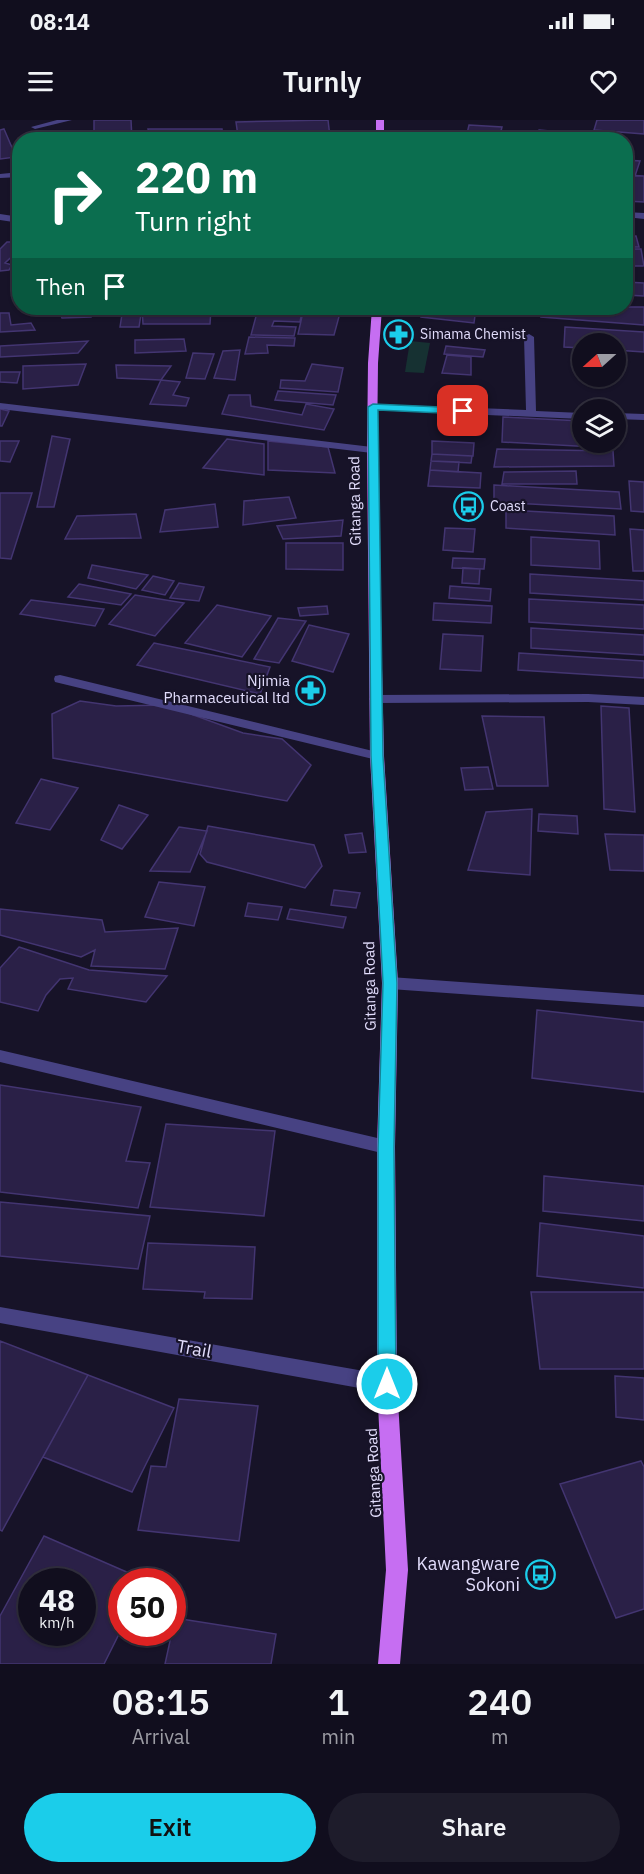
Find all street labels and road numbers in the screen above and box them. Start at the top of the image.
street label: Gitanga Road [344,456,365,546]
street label: Gitanga Road [359,941,380,1031]
street label: Trail [175,1334,213,1363]
street label: Gitanga Road [362,1428,385,1518]

